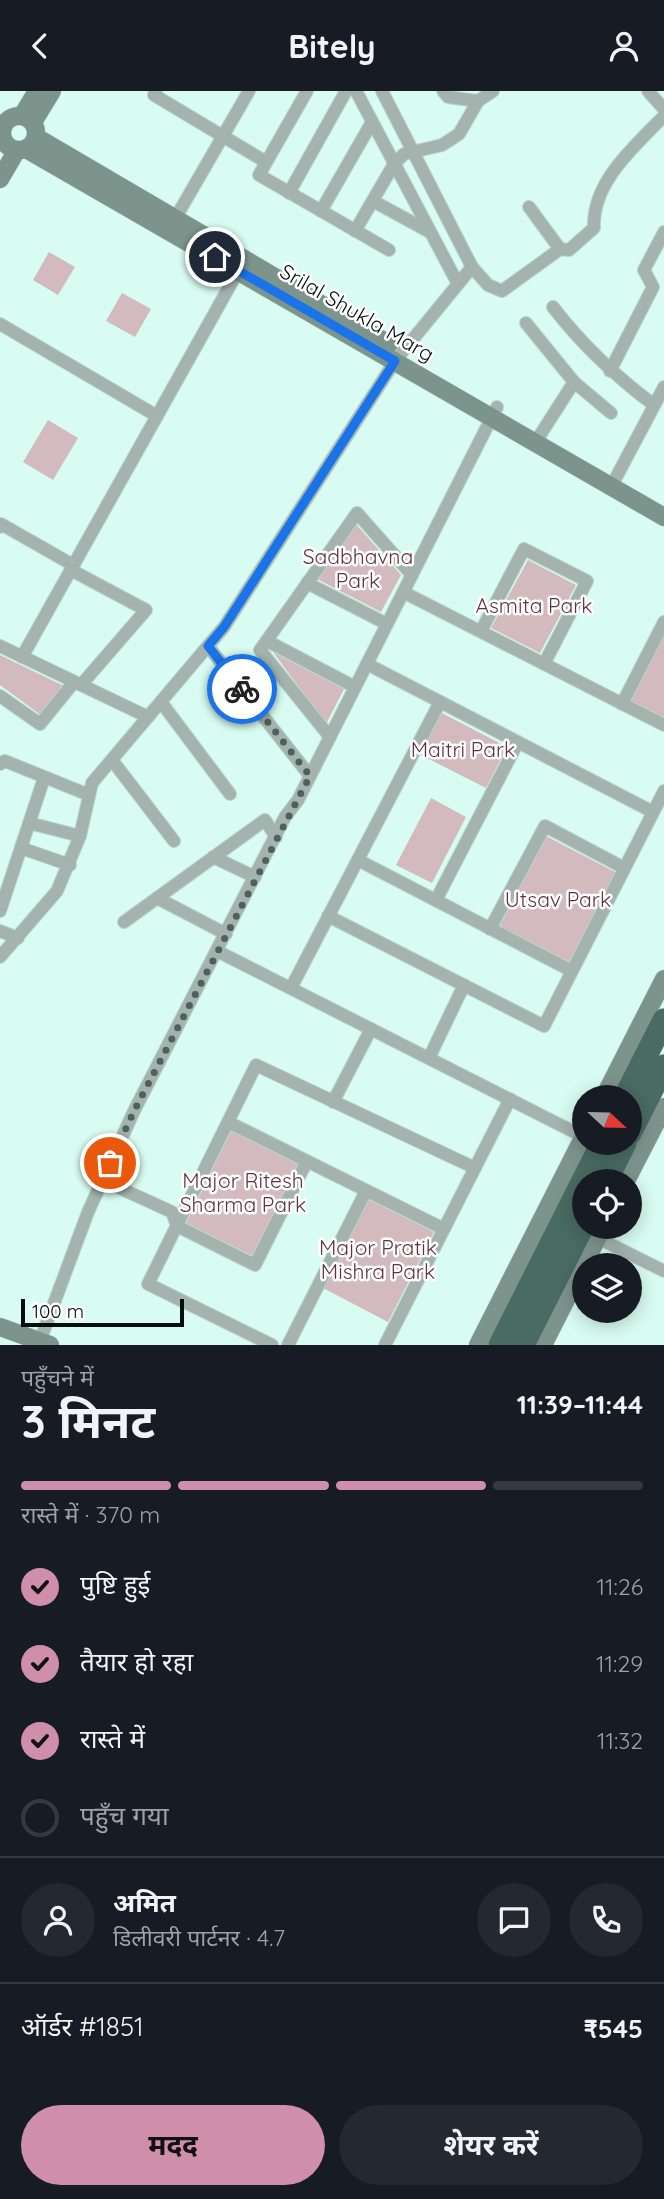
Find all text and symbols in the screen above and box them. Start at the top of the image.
text: Bitely [288,26,376,66]
icon: back [21,27,59,65]
icon: person [605,27,643,65]
pin [185,227,245,287]
icon: home [196,238,234,276]
street label: Srilal Shukla Marg [276,257,439,367]
park label: Sadbhavna Park [303,543,413,593]
park label: Asmita Park [475,592,593,618]
courier [207,654,277,724]
icon: bike [223,670,261,708]
park label: Maitri Park [411,736,515,762]
park label: Utsav Park [505,886,611,912]
north arrow [572,1085,642,1155]
map controls [572,1085,642,1323]
pin [80,1133,140,1193]
icon: bag [91,1144,129,1182]
park label: Major Ritesh Sharma Park [180,1167,306,1217]
button: locate [572,1169,642,1239]
park label: Major Pratik Mishra Park [319,1234,437,1284]
button: layers [572,1253,642,1323]
scale bar [21,1296,184,1328]
text: 100 m [32,1299,84,1323]
text: पहुँचने में [21,1363,94,1392]
text: 11:39–11:44 [517,1388,643,1421]
text: 3 मिनट [21,1392,155,1450]
text: रास्ते में · 370 m [21,1500,160,1529]
icon: check [21,1568,59,1606]
text: पुष्टि हुई [80,1568,150,1601]
text: 11:26 [597,1572,643,1601]
icon: check [21,1645,59,1683]
text: तैयार हो रहा [80,1645,193,1678]
text: 11:29 [596,1649,643,1678]
icon: check [21,1722,59,1760]
text: रास्ते में [80,1722,145,1755]
text: 11:32 [597,1726,643,1755]
text: पहुँच गया [80,1799,169,1832]
button: person [21,1883,95,1957]
button: chat [477,1883,551,1957]
button: phone [569,1883,643,1957]
text: अमित [113,1886,176,1919]
text: डिलीवरी पार्टनर · 4.7 [113,1923,285,1952]
text: ऑर्डर #1851 [21,2010,144,2043]
text: ₹545 [583,2012,643,2045]
button: मदद [21,2105,325,2185]
button: शेयर करें [339,2105,643,2185]

